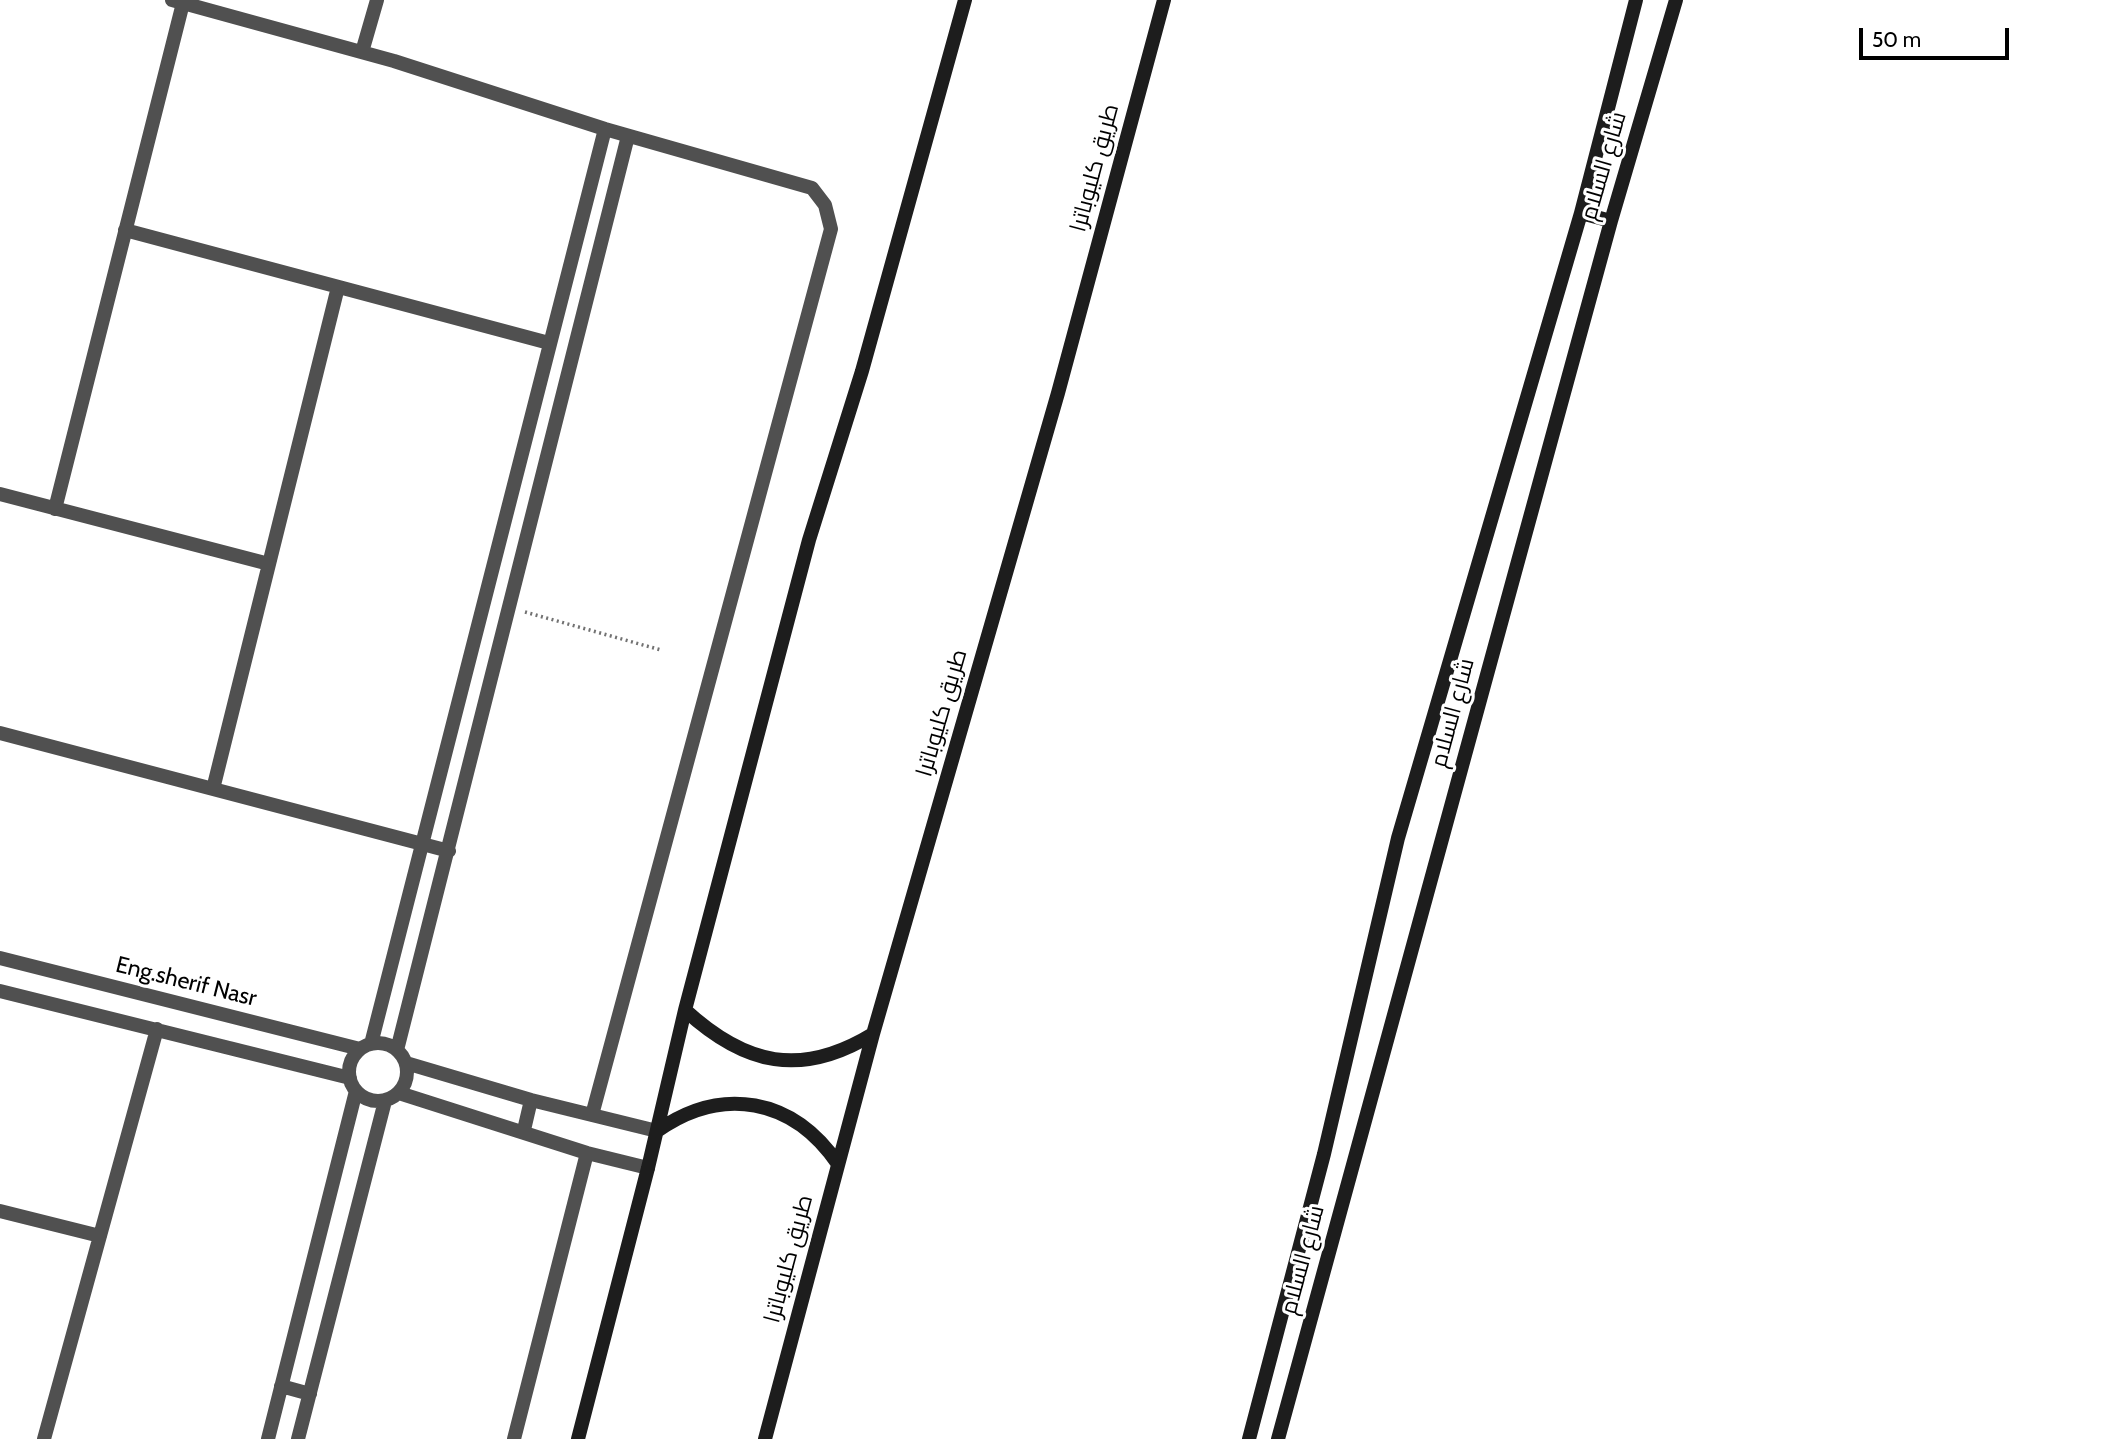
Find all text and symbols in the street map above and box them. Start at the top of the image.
scale bar [1863,14,2014,58]
text: 50 m [1872,27,1921,52]
street label: طريق كليوباترا [1065,101,1125,235]
street label: شارع السلام [1575,108,1633,224]
street label: طريق كليوباترا [911,646,973,780]
street label: شارع السلام [1425,655,1481,771]
street label: Eng.sherif Nasr [113,951,259,1013]
street label: طريق كليوباترا [759,1192,819,1326]
street label: شارع السلام [1275,1202,1331,1318]

